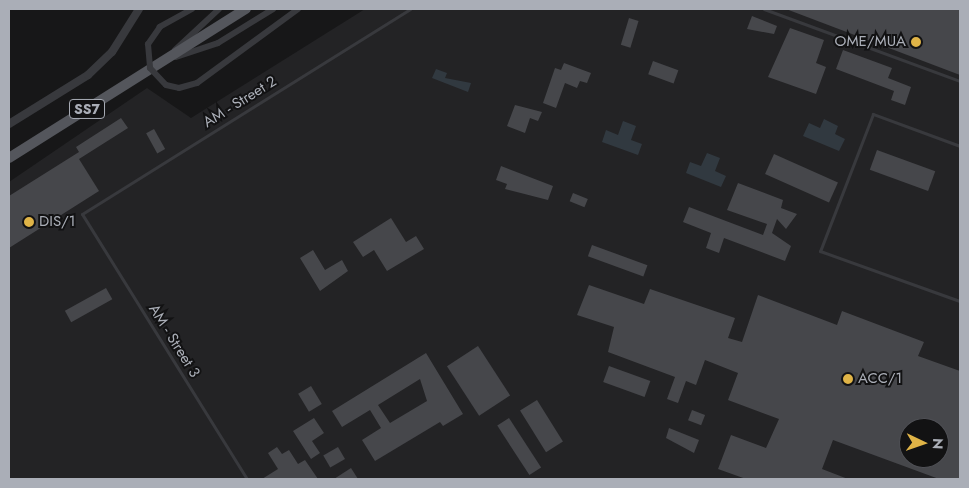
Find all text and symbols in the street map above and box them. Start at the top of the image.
place label: OME/MUA [835,33,906,51]
marker: OME/MUA [910,36,922,48]
street label: AM - Street 2 [200,72,280,132]
road number: SS7 [68,98,106,120]
place label: DIS/1 [39,213,76,231]
marker: DIS/1 [23,216,35,228]
street label: AM - Street 3 [144,301,204,381]
place label: ACC/1 [858,370,902,388]
marker: ACC/1 [842,373,854,385]
north arrow [899,418,949,468]
text: N [928,438,948,450]

